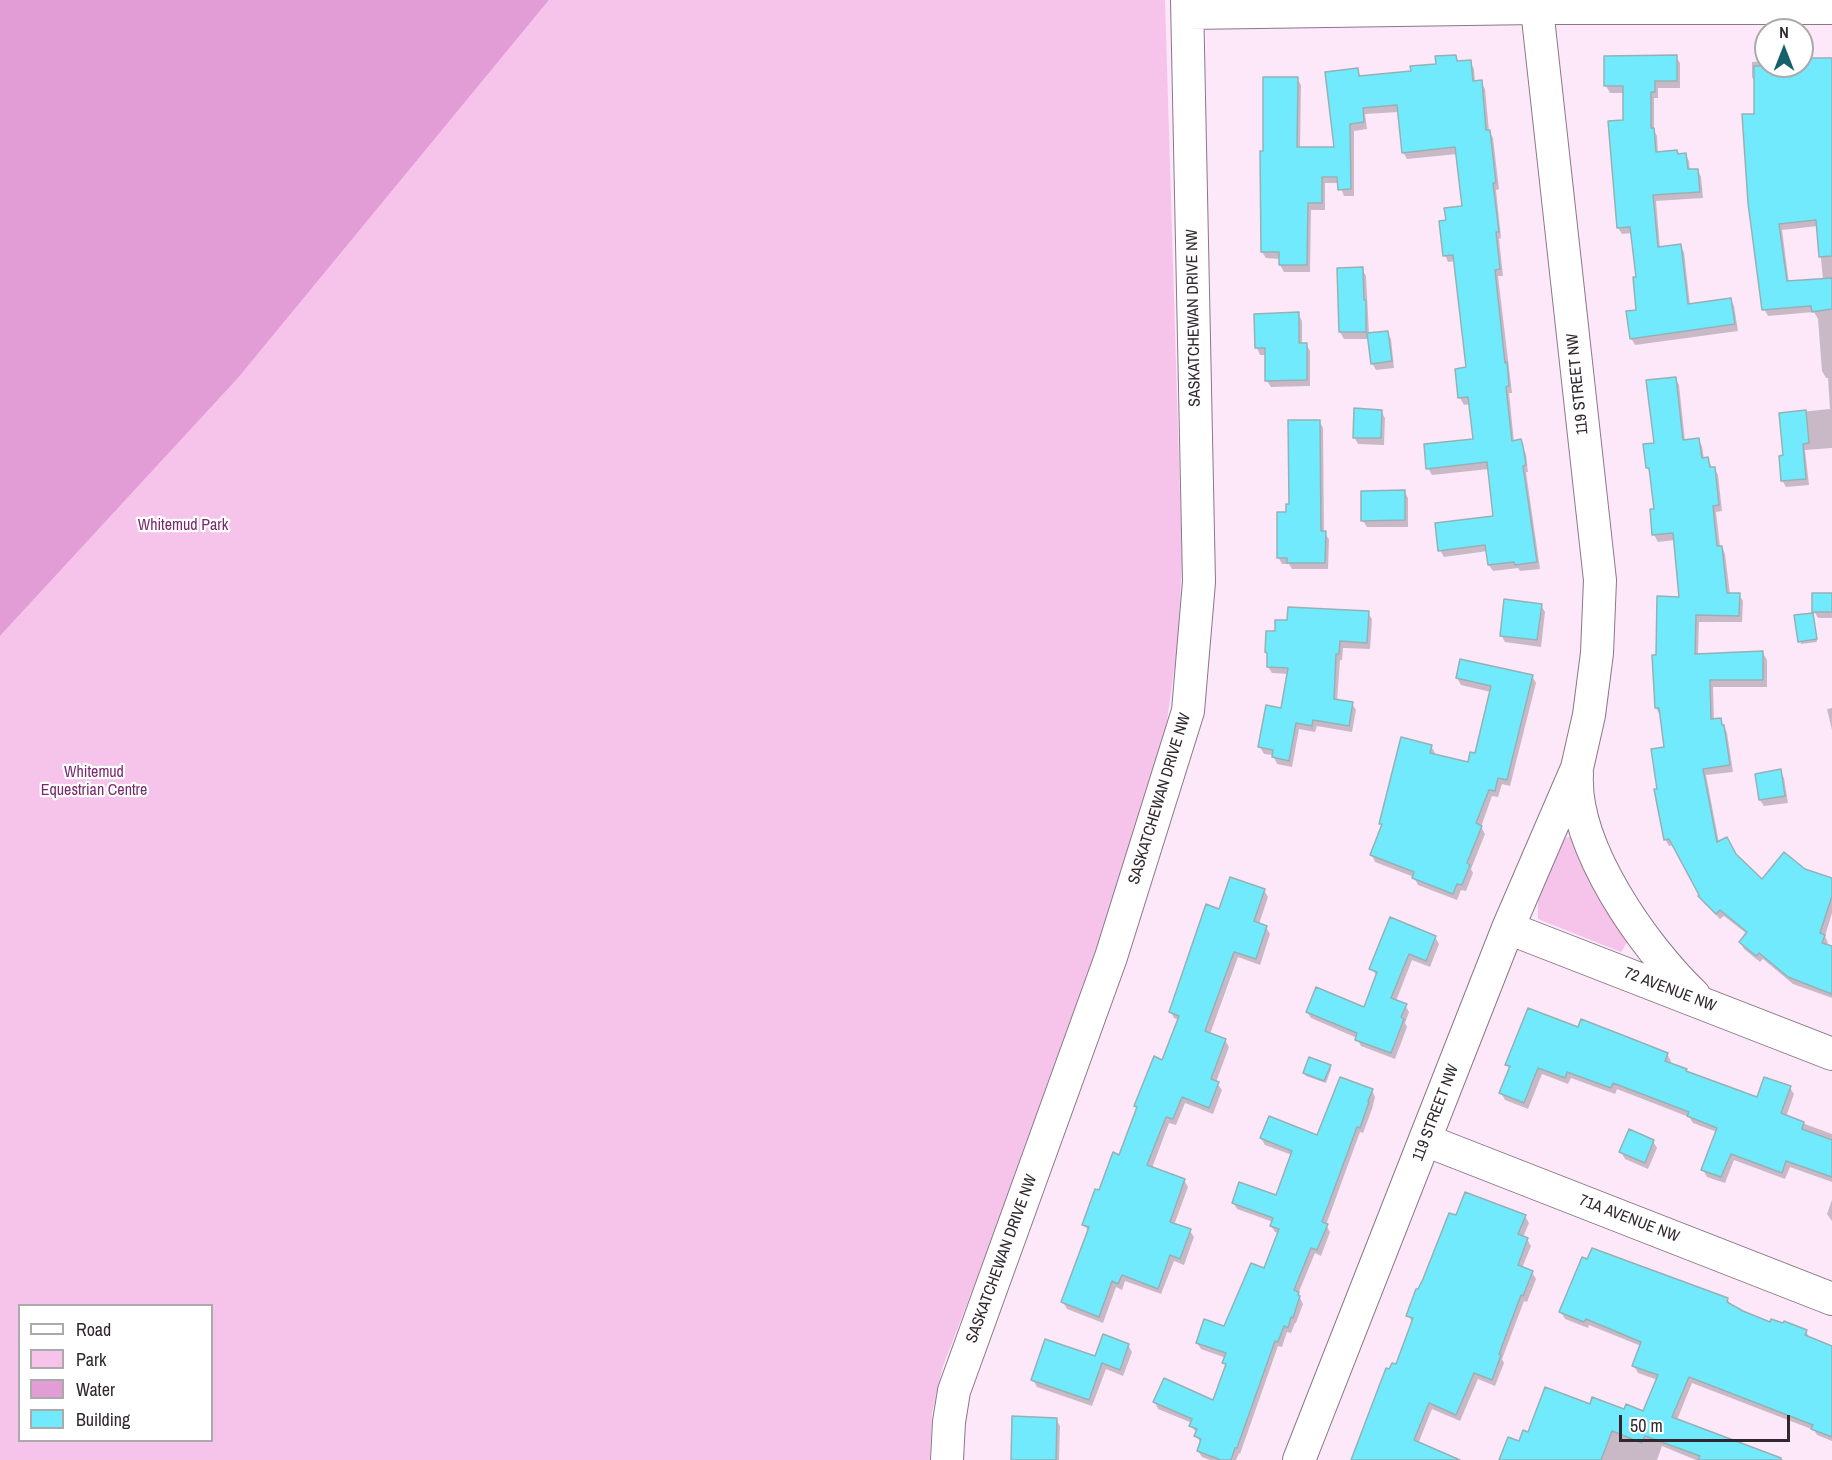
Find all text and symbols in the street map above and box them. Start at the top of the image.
north arrow [1754,18,1814,78]
text: N [1779,21,1789,43]
street label: SASKATCHEWAN DRIVE NW [1183,229,1205,407]
street label: 119 STREET NW [1563,332,1593,436]
park label: Whitemud Park [138,516,228,536]
street label: SASKATCHEWAN DRIVE NW [1125,711,1195,887]
park label: Whitemud Equestrian Centre [41,763,147,801]
street label: 72 AVENUE NW [1621,964,1719,1016]
street label: 119 STREET NW [1409,1062,1463,1164]
street label: SASKATCHEWAN DRIVE NW [963,1172,1041,1346]
street label: 71A AVENUE NW [1576,1191,1682,1247]
legend [18,1304,213,1442]
text: Road [76,1317,111,1342]
text: Park [76,1347,106,1372]
text: Water [76,1377,115,1402]
scale bar [1622,1403,1793,1441]
text: Building [76,1407,130,1432]
text: 50 m [1630,1413,1663,1438]

